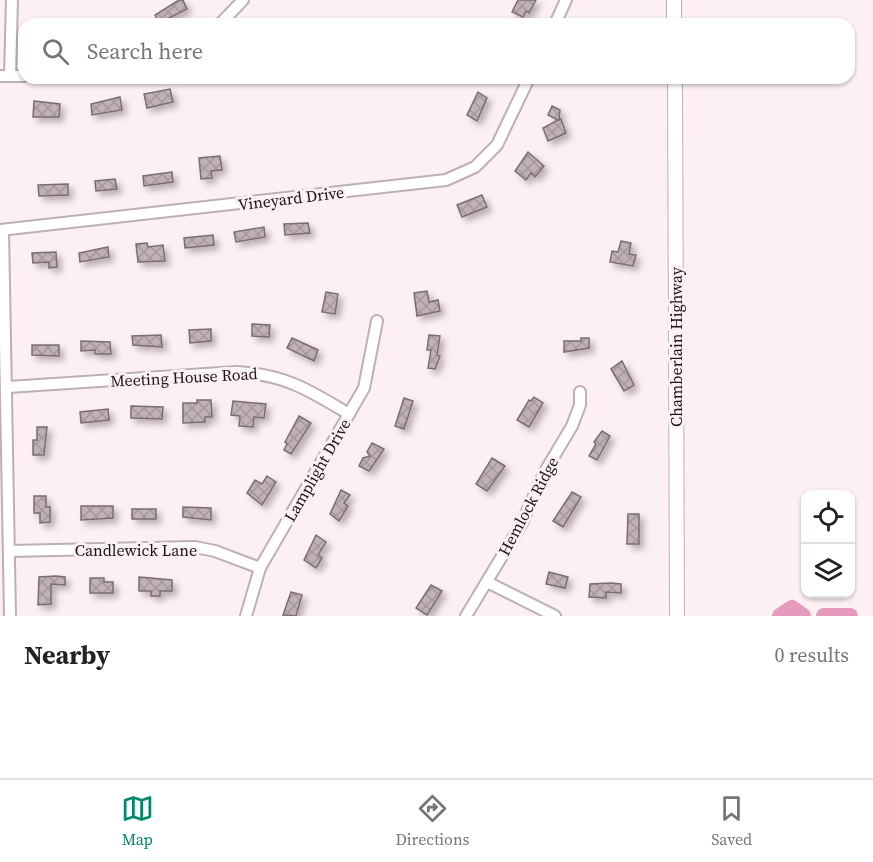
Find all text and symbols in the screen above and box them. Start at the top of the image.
search box [18,18,855,84]
icon: search [39,35,72,68]
text: Search here [87,36,203,66]
street label: Vineyard Drive [237,181,345,215]
street label: Chamberlain Highway [665,266,687,427]
street label: Meeting House Road [110,362,258,392]
street label: Lamplight Drive [279,414,355,526]
street label: Hemlock Ridge [493,453,563,559]
map controls [801,490,855,598]
button: locate [801,490,855,544]
street label: Candlewick Lane [75,539,197,561]
button: layers [801,544,855,598]
text: Nearby [24,637,110,673]
text: 0 results [774,641,849,669]
tab: Map [121,792,154,850]
tab: Directions [395,792,470,850]
tab: Saved [711,792,752,850]

